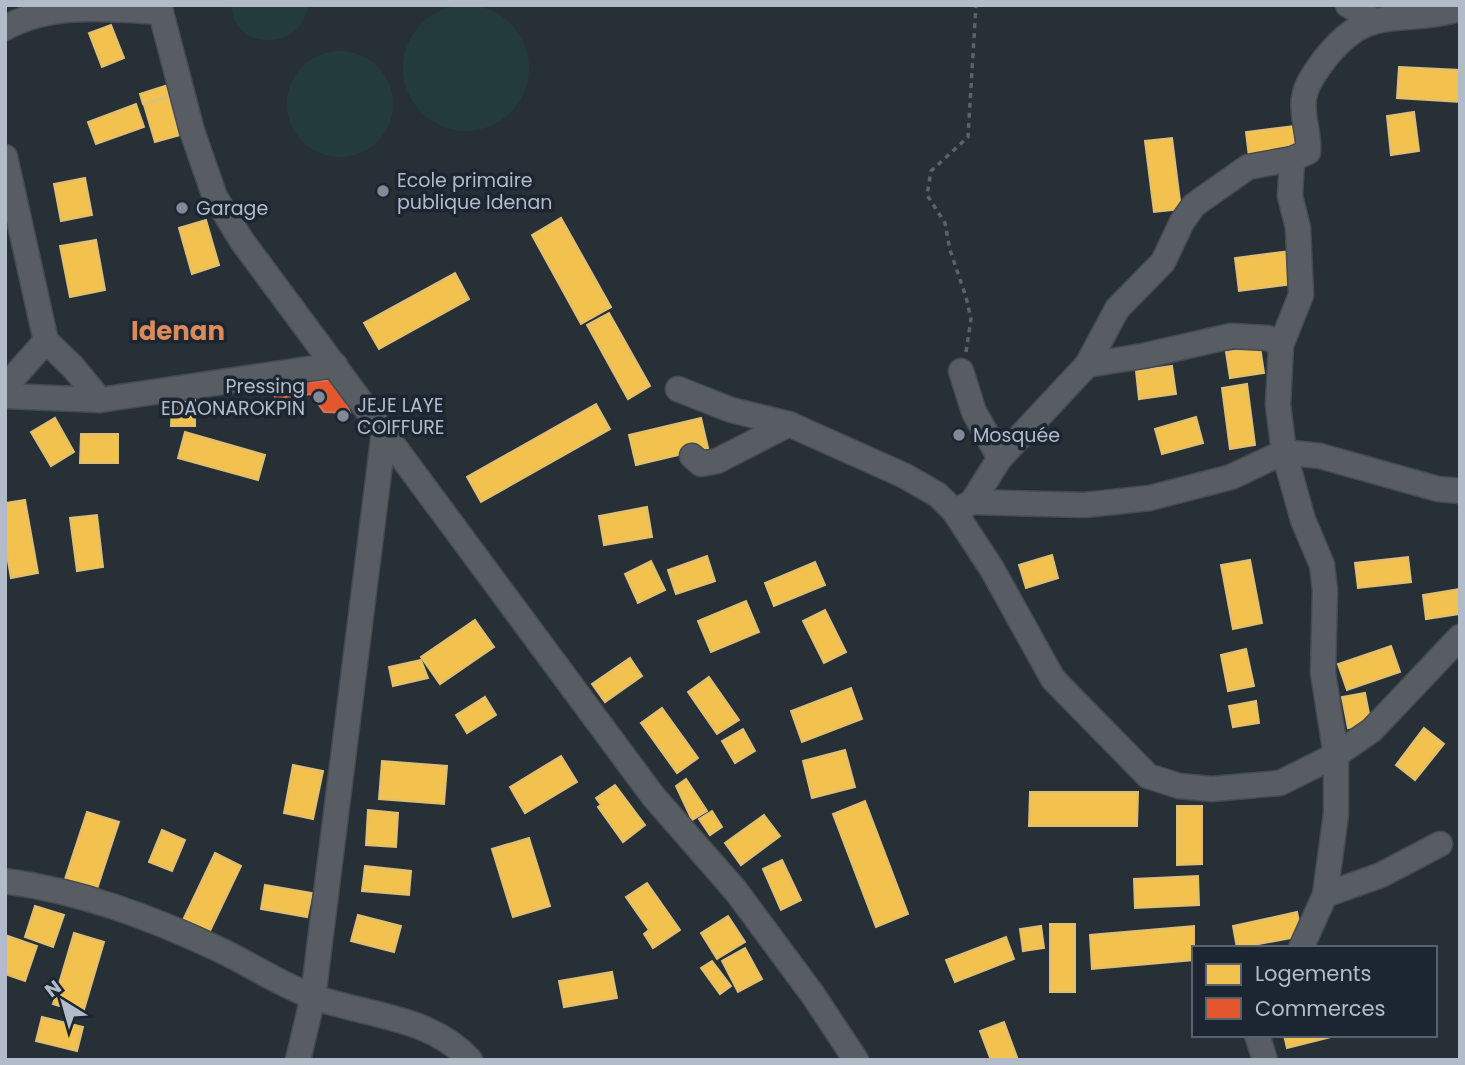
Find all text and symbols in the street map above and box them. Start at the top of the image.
place label: Ecole primaire publique Idenan [397,167,553,216]
marker: Ecole primaire publique Idenan [375,183,391,199]
place label: Garage [196,195,268,222]
marker: Garage [174,200,190,216]
district label: Idenan [131,313,225,349]
place label: Pressing EDAONAROKPIN [161,373,305,422]
marker: Pressing EDAONAROKPIN [311,389,327,405]
place label: JEJE LAYE COIFFURE [357,392,445,441]
marker: JEJE LAYE COIFFURE [335,408,351,424]
place label: Mosquée [973,422,1060,449]
marker: Mosquée [951,427,967,443]
legend [1192,946,1437,1037]
text: Logements [1255,959,1371,988]
north arrow [28,967,98,1037]
text: N [39,974,67,1004]
text: Commerces [1255,994,1386,1023]

